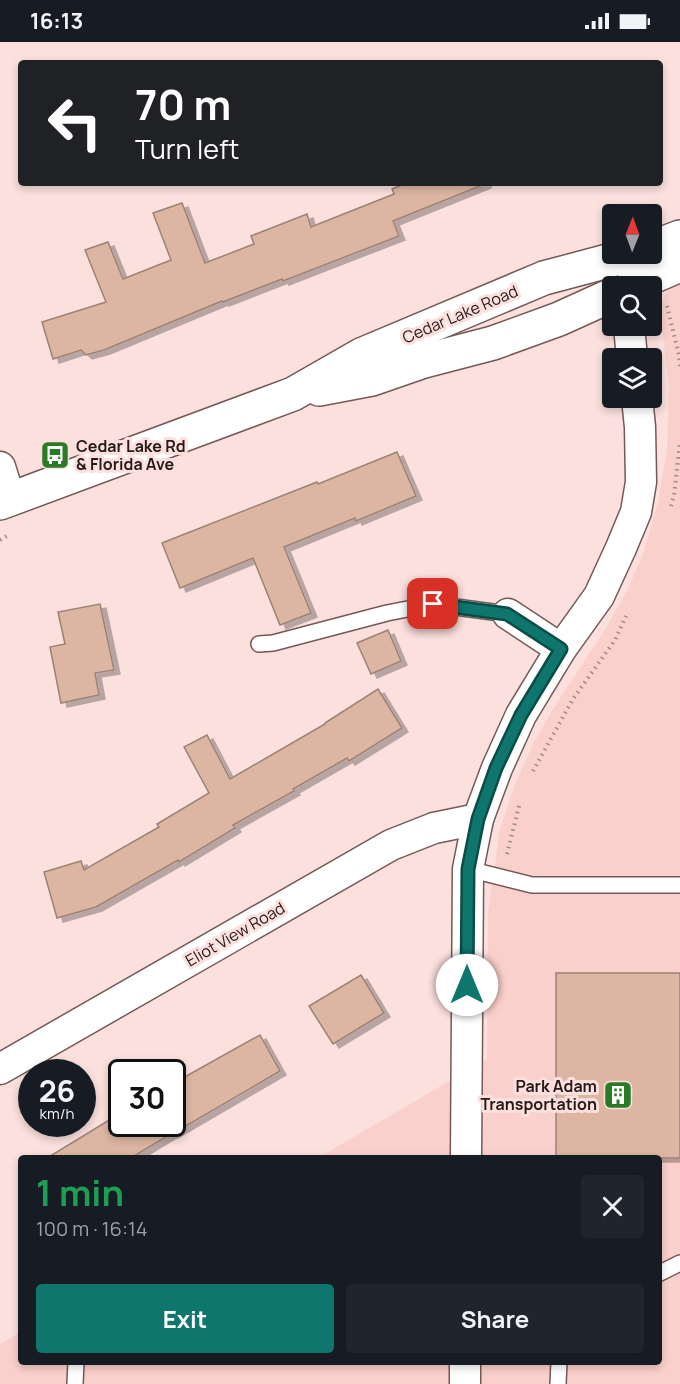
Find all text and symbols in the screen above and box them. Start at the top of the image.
text: 16:13 [30,6,83,36]
text: 70 m [135,75,231,133]
icon: left [36,84,114,162]
text: Turn left [135,130,239,167]
north arrow [602,204,662,264]
map controls [602,204,662,408]
button: search [602,276,662,336]
street label: Cedar Lake Road [399,280,521,348]
button: layers [602,348,662,408]
place label: Cedar Lake Rd & Florida Ave [76,435,186,475]
bus stop icon: Cedar Lake Rd & Florida Ave [39,439,71,471]
pin [407,578,458,629]
icon: arrive [416,587,449,620]
street label: Eliot View Road [181,897,289,971]
position arrow [435,953,499,1017]
speed limit sign: 30 [108,1059,186,1137]
text: 26 [39,1070,75,1111]
place label: Park Adam Transportation [480,1075,597,1115]
building icon: Park Adam Transportation [602,1079,634,1111]
text: km/h [40,1103,74,1124]
text: 1 min [36,1168,124,1217]
button: close [581,1175,644,1238]
text: 100 m · 16:14 [36,1215,147,1242]
button: Exit [36,1284,334,1353]
button: Share [346,1284,644,1353]

